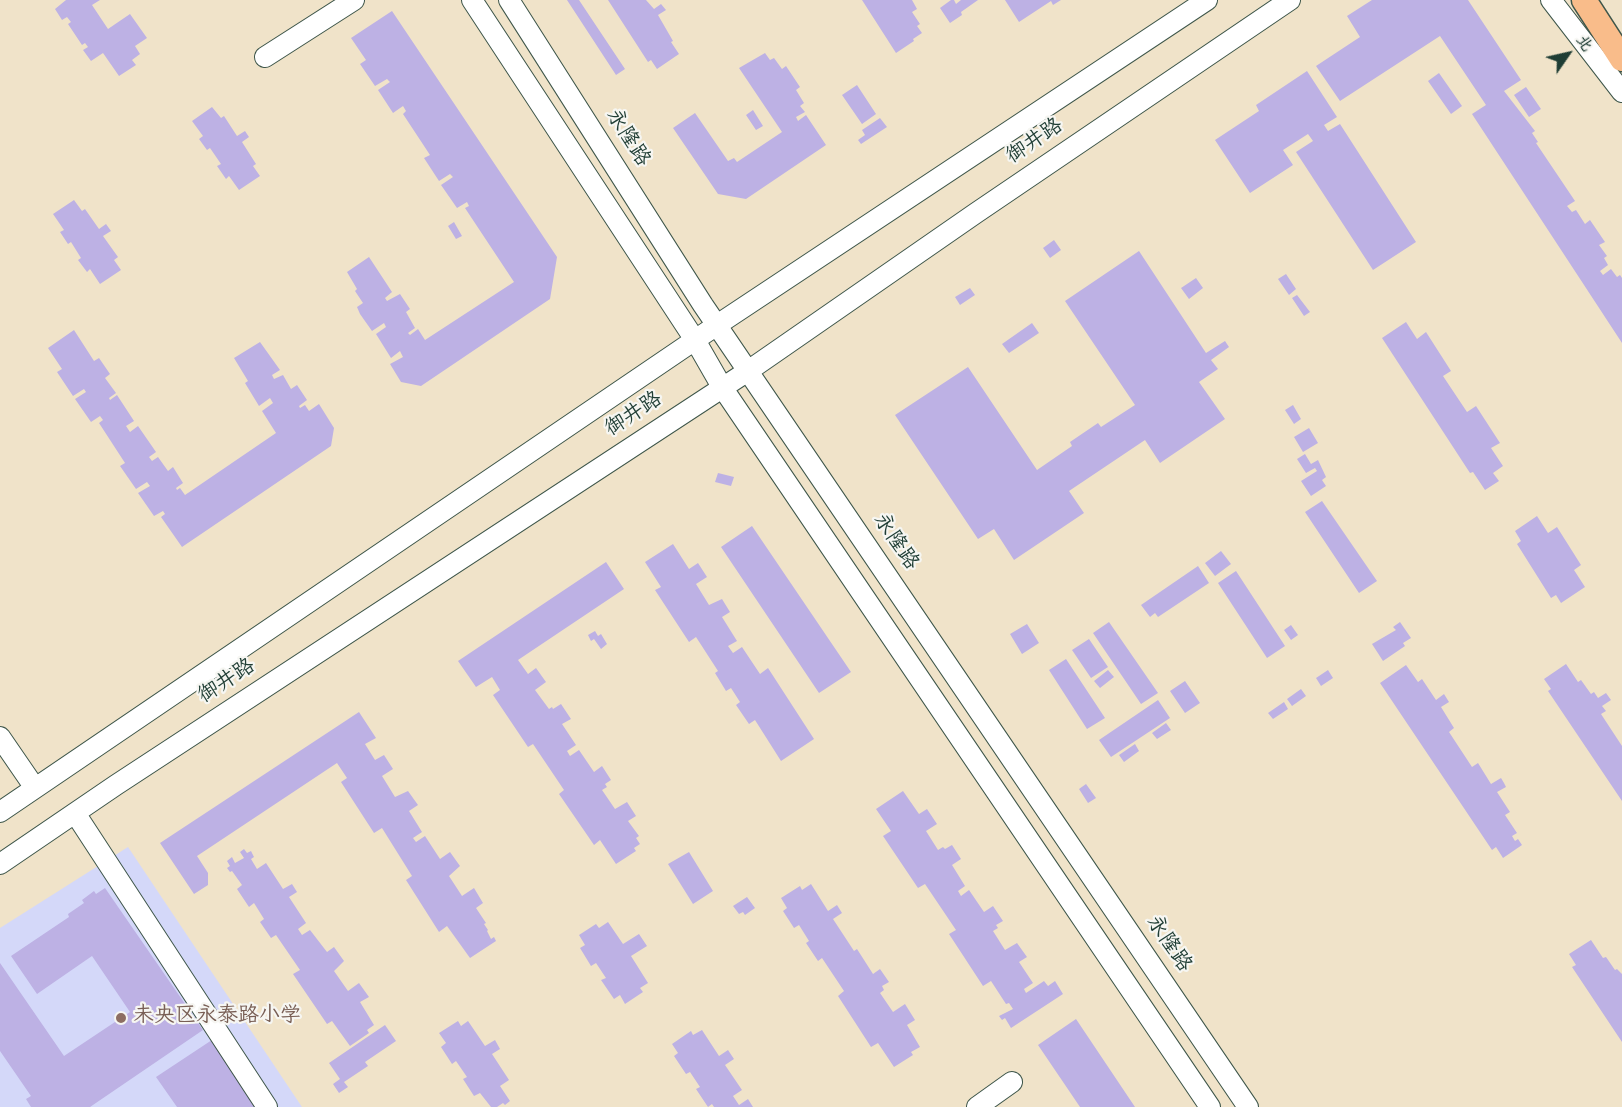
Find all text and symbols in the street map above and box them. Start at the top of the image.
north arrow [1538,24,1598,84]
text: 北 [1569,31,1597,57]
street label: 永隆路 [599,106,653,172]
street label: 御井路 [1003,115,1069,171]
street label: 御井路 [602,388,668,444]
street label: 永隆路 [866,510,922,576]
street label: 御井路 [195,655,261,711]
street label: 永隆路 [1139,912,1195,978]
place label: 未央区永泰路小学 [133,1005,301,1031]
marker: 未央区永泰路小学 [114,1011,128,1025]

